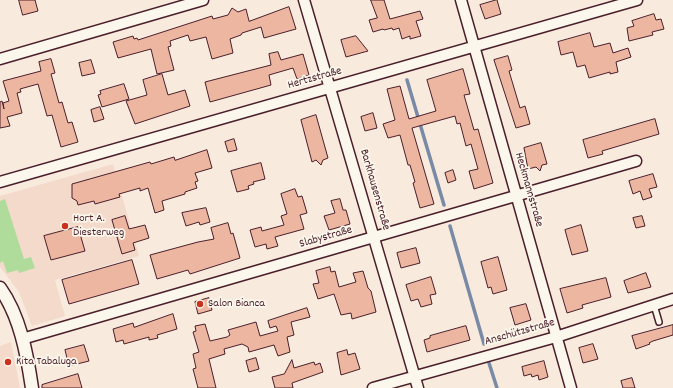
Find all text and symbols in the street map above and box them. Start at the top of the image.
street label: Hertzstraße [286,64,344,94]
street label: Barkhausenstraße [356,148,392,232]
street label: Heckmannstraße [511,151,545,229]
place label: Hort A. Diesterweg [73,212,124,240]
marker: Hort A. Diesterweg [60,221,70,231]
street label: Slabystraße [298,224,354,252]
place label: Salon Bianca [208,297,265,311]
marker: Salon Bianca [195,299,205,309]
street label: Anschützstraße [483,316,557,350]
place label: Kita Tabaluga [16,355,77,369]
marker: Kita Tabaluga [3,357,13,367]

